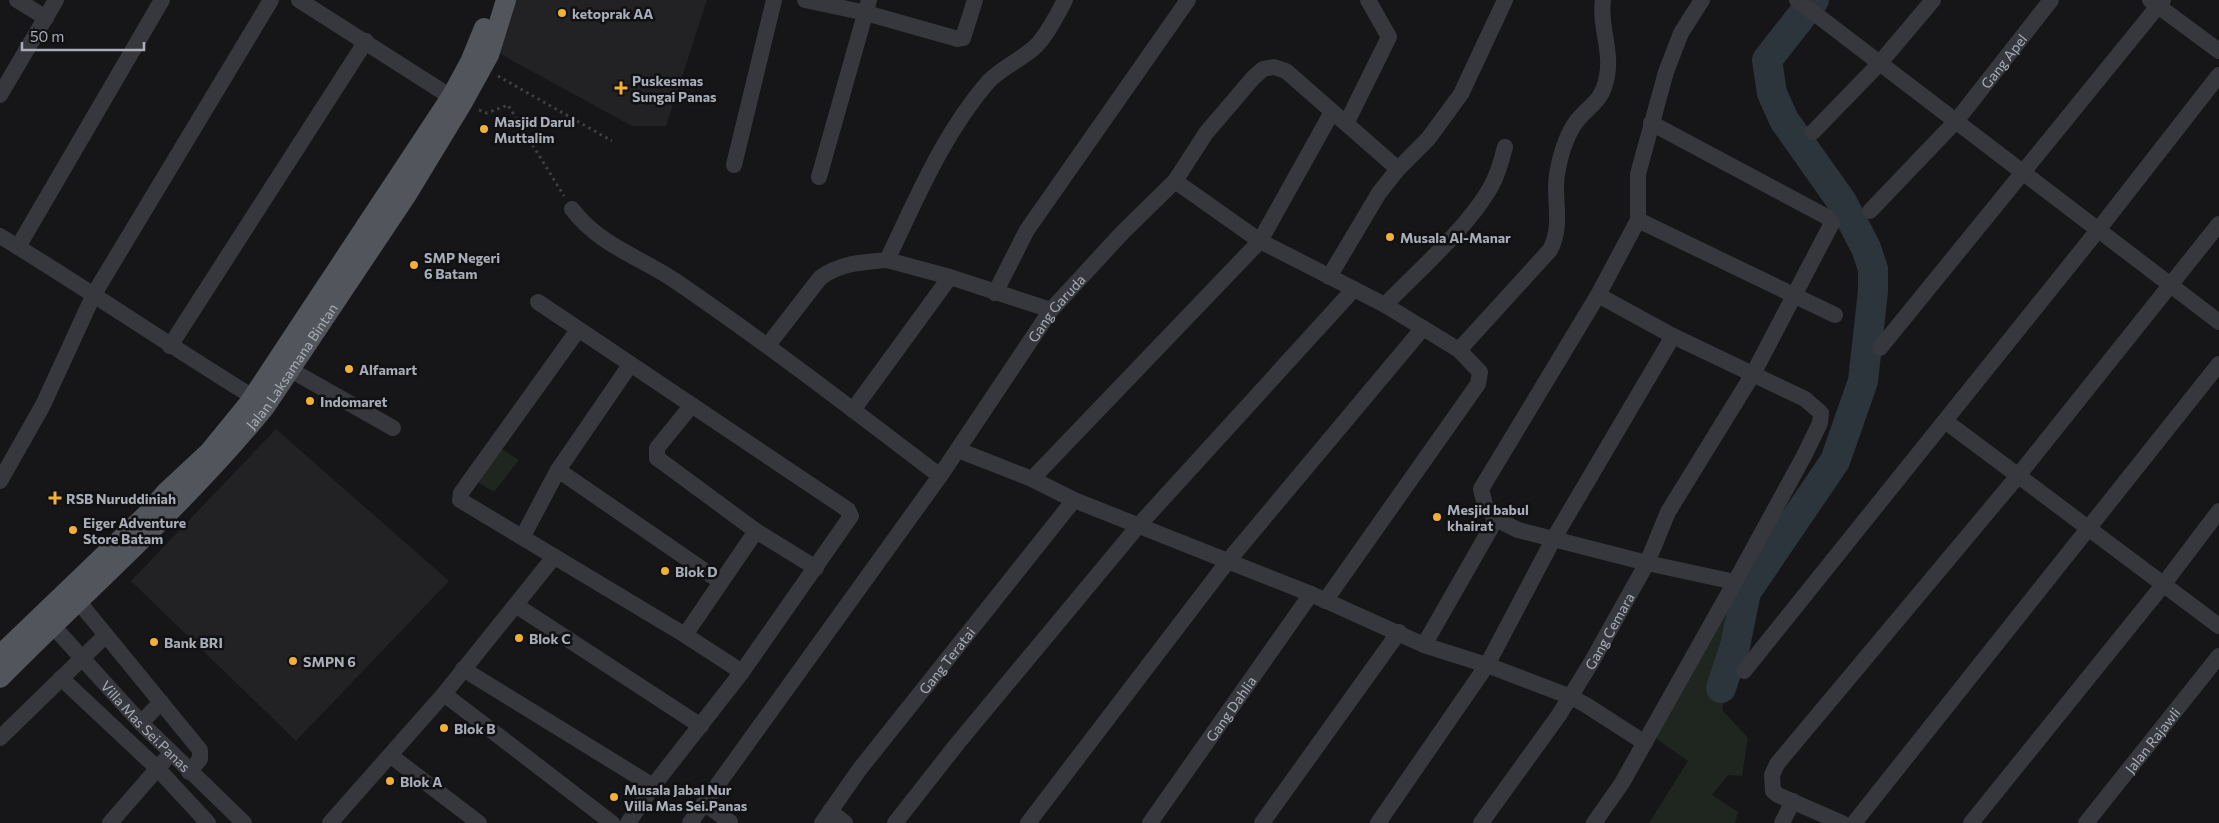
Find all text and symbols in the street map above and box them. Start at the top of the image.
place label: ketoprak AA [572,5,653,22]
marker: ketoprak AA [556,7,568,19]
scale bar [22,20,145,52]
text: 50 m [30,27,64,45]
street label: Gang Apel [1977,30,2030,92]
place label: Puskesmas Sungai Panas [632,72,717,105]
marker: Puskesmas Sungai Panas [614,81,628,95]
place label: Masjid Darul Muttalim [494,113,575,146]
marker: Masjid Darul Muttalim [478,123,490,135]
place label: Musala Al-Manar [1400,229,1511,246]
marker: Musala Al-Manar [1384,231,1396,243]
place label: SMP Negeri 6 Batam [424,249,500,282]
marker: SMP Negeri 6 Batam [408,259,420,271]
street label: Gang Garuda [1024,271,1088,345]
street label: Jalan Laksamana Bintan [242,300,341,432]
place label: Alfamart [359,361,417,378]
marker: Alfamart [343,363,355,375]
place label: Indomaret [320,393,388,410]
marker: Indomaret [304,395,316,407]
place label: RSB Nuruddiniah [66,490,176,507]
marker: RSB Nuruddiniah [48,491,62,505]
place label: Mesjid babul khairat [1447,501,1529,534]
marker: Mesjid babul khairat [1431,511,1443,523]
place label: Eiger Adventure Store Batam [83,514,186,547]
marker: Eiger Adventure Store Batam [67,524,79,536]
place label: Blok D [675,563,717,580]
marker: Blok D [659,565,671,577]
street label: Gang Cemara [1581,590,1637,672]
street label: Gang Teratai [915,623,978,697]
place label: Blok C [529,630,571,647]
marker: Blok C [513,632,525,644]
place label: Bank BRI [164,634,223,651]
marker: Bank BRI [148,636,160,648]
place label: SMPN 6 [303,653,356,670]
marker: SMPN 6 [287,655,299,667]
street label: Gang Dahlia [1202,672,1259,744]
street label: Villa Mas Sei.Panas [98,677,194,775]
street label: Jalan Rajawli [2121,704,2183,776]
place label: Blok B [454,720,495,737]
marker: Blok B [438,722,450,734]
place label: Blok A [400,773,442,790]
marker: Blok A [384,775,396,787]
place label: Musala Jabal Nur Villa Mas Sei.Panas [624,781,748,814]
marker: Musala Jabal Nur Villa Mas Sei.Panas [608,791,620,803]

